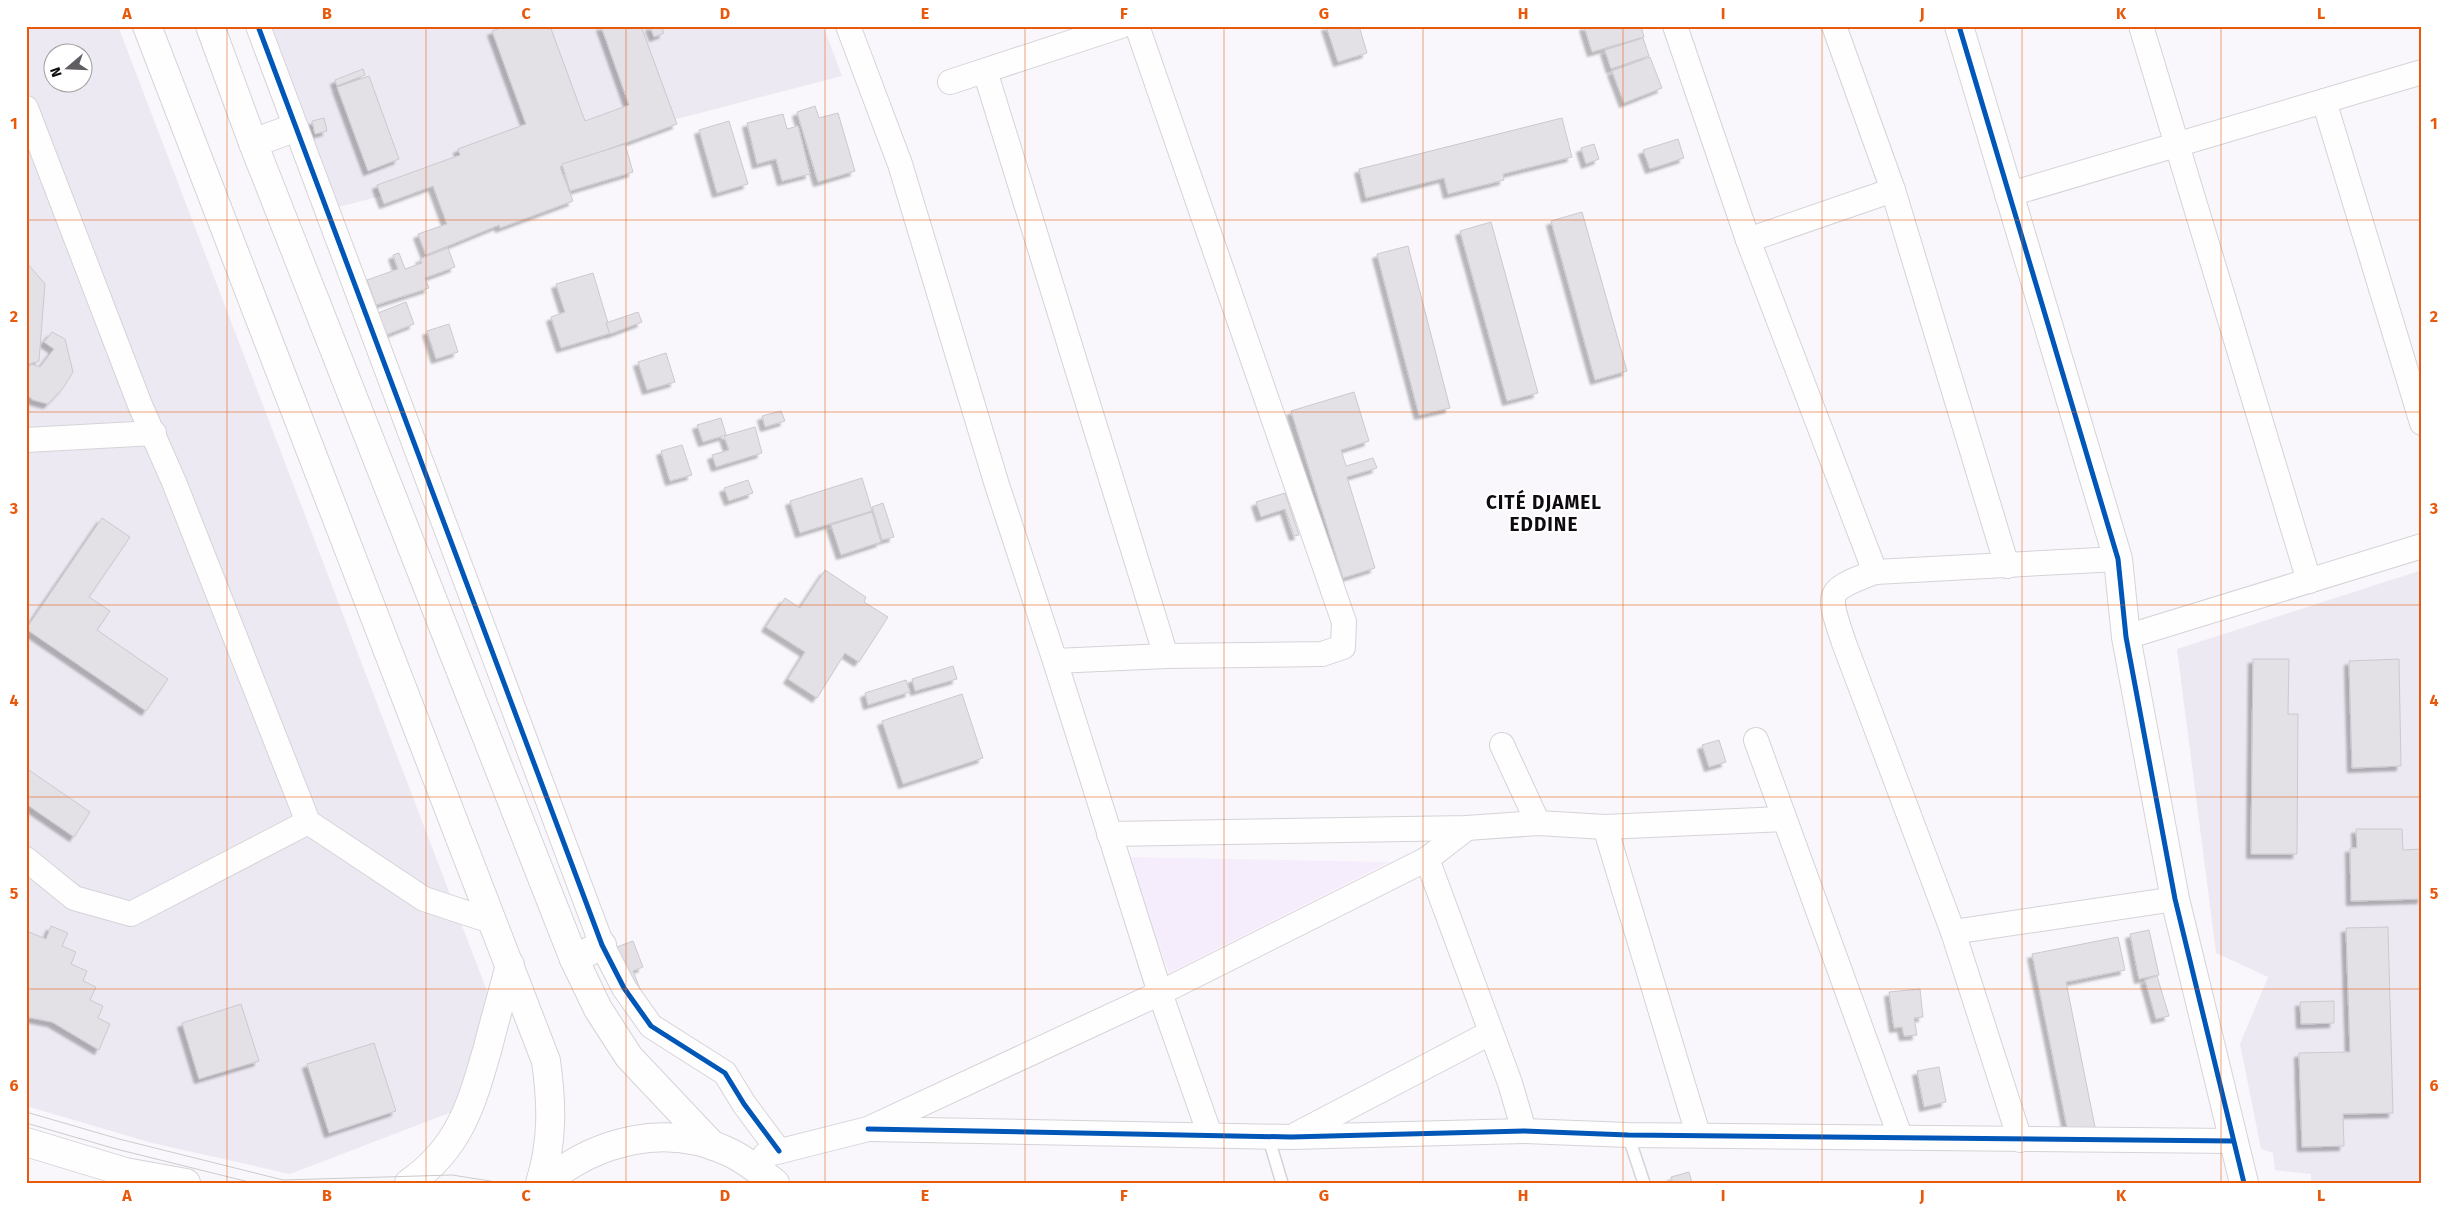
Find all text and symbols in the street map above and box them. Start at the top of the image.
text: A [121,4,132,23]
text: B [322,4,332,23]
text: C [521,4,531,23]
text: D [720,4,730,23]
text: E [921,4,929,23]
text: F [1120,4,1128,23]
text: G [1319,4,1329,23]
text: H [1518,4,1528,23]
text: I [1721,4,1725,23]
text: J [1918,4,1925,23]
text: K [2116,4,2127,23]
text: L [2317,4,2325,23]
north arrow [42,42,92,92]
text: N [47,65,66,79]
text: 1 [10,114,18,133]
text: 1 [2430,114,2438,133]
text: 2 [10,307,18,326]
text: 2 [2430,307,2438,326]
district label: CITÉ DJAMEL EDDINE [1486,489,1602,536]
text: 3 [9,499,18,518]
text: 3 [2429,499,2438,518]
text: 4 [9,691,19,710]
text: 4 [2429,691,2439,710]
text: 5 [10,884,19,903]
text: 5 [2430,884,2439,903]
text: 6 [9,1076,19,1095]
text: 6 [2429,1076,2439,1095]
text: A [121,1186,132,1205]
text: B [322,1186,332,1205]
text: C [521,1186,531,1205]
text: D [720,1186,730,1205]
text: E [921,1186,929,1205]
text: F [1120,1186,1128,1205]
text: G [1319,1186,1329,1205]
text: H [1518,1186,1528,1205]
text: I [1721,1186,1725,1205]
text: J [1918,1186,1925,1205]
text: K [2116,1186,2127,1205]
text: L [2317,1186,2325,1205]

